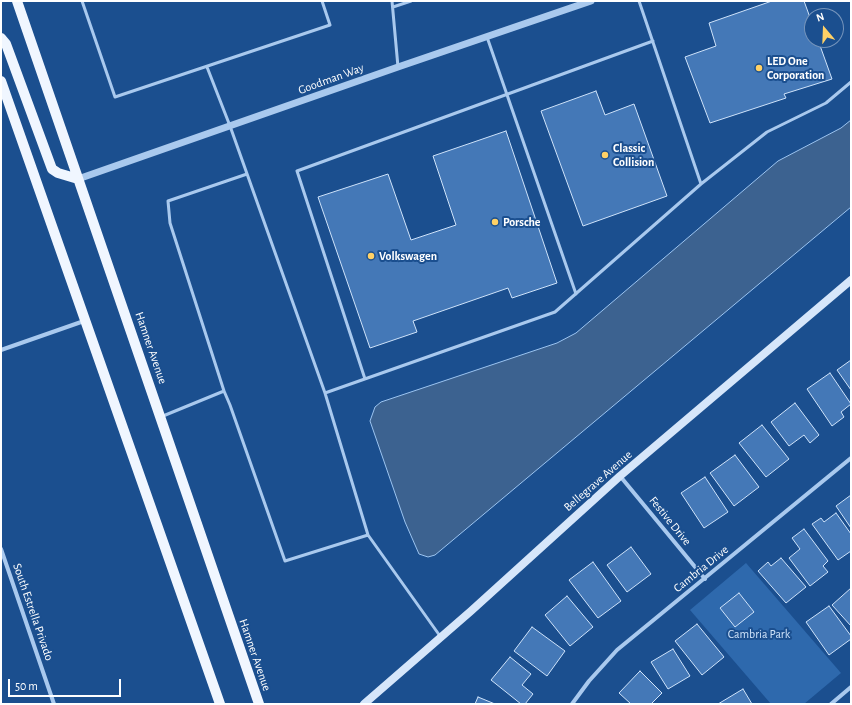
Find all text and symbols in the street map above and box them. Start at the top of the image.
north arrow [804,8,844,48]
text: N [815,11,826,24]
place label: LED One Corporation [767,54,824,82]
street label: Goodman Way [296,60,366,98]
marker: LED One Corporation [754,63,764,73]
place label: Classic Collision [613,141,654,169]
marker: Classic Collision [600,150,610,160]
place label: Porsche [503,215,541,229]
marker: Porsche [490,217,500,227]
place label: Volkswagen [379,249,437,263]
marker: Volkswagen [366,251,376,261]
street label: Hamner Avenue [132,310,170,386]
street label: Bellegrave Avenue [561,447,635,515]
street label: Festive Drive [646,494,694,548]
street label: Cambria Drive [671,542,731,596]
street label: South Estrella Privado [10,562,56,662]
street label: Hamner Avenue [236,617,274,693]
park label: Cambria Park [728,627,790,641]
scale bar [10,671,123,697]
text: 50 m [15,680,38,692]

